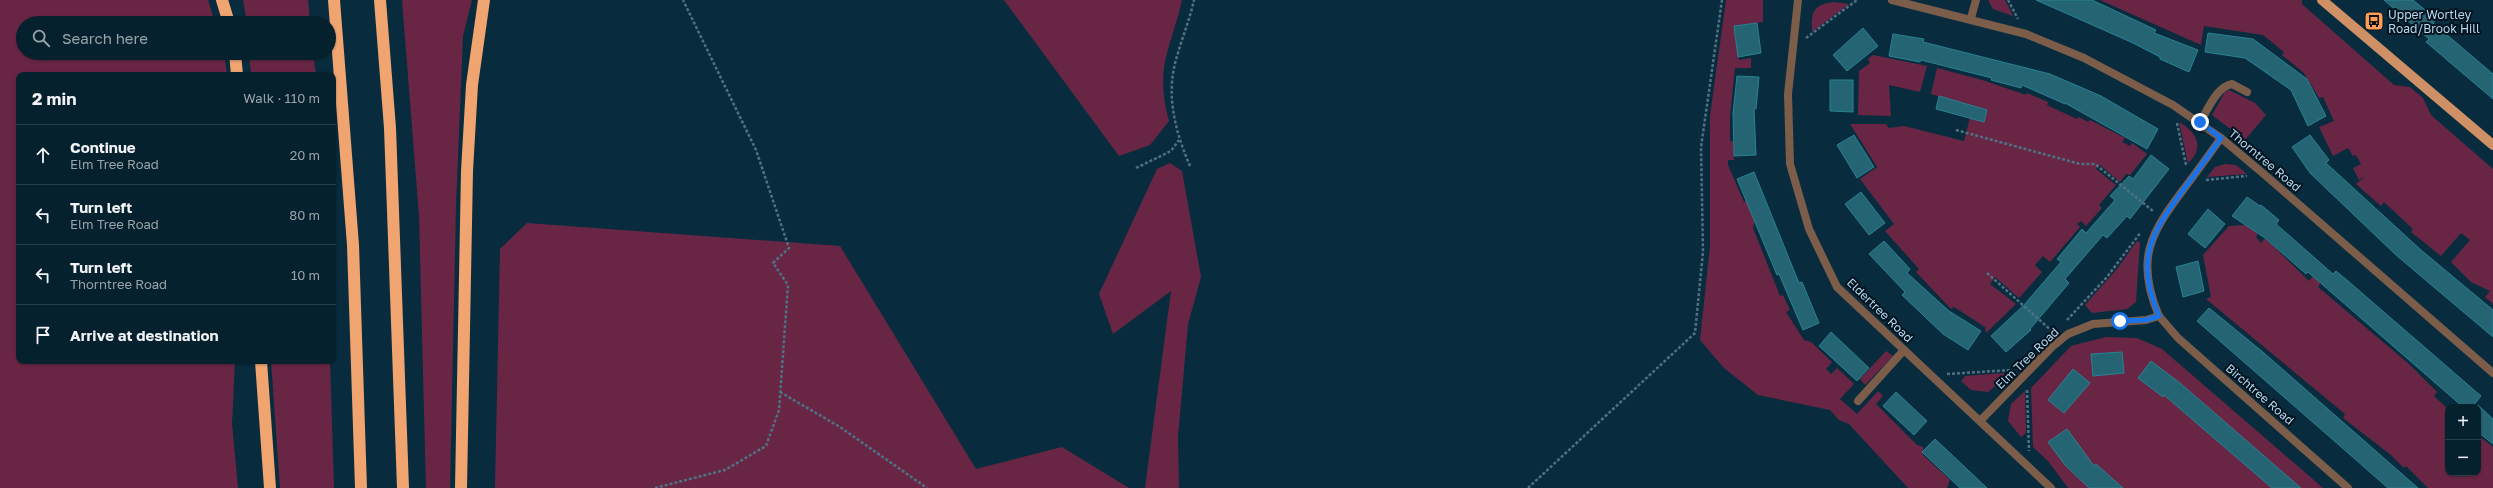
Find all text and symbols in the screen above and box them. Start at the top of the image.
place label: Upper Wortley Road/Brook Hill [2388,7,2480,36]
bus stop icon: Upper Wortley Road/Brook Hill [2363,10,2385,32]
search box [16,16,336,60]
icon: search [30,27,52,49]
text: Search here [62,29,148,47]
text: 2 min [32,88,76,109]
text: Walk · 110 m [243,90,320,106]
route end [2191,113,2209,131]
street label: Thorntree Road [2226,125,2304,195]
text: Continue [70,138,136,156]
icon: ahead [32,144,54,166]
text: 20 m [290,147,320,163]
text: Elm Tree Road [70,156,159,172]
text: Turn left [70,198,132,216]
icon: left [32,204,54,226]
text: 80 m [289,207,320,223]
text: Elm Tree Road [70,216,159,232]
text: Turn left [70,258,132,276]
icon: left [32,264,54,286]
text: 10 m [291,267,320,283]
street label: Eldertree Road [1844,275,1916,345]
text: Thorntree Road [70,276,167,292]
route start [2111,312,2129,330]
icon: arrive [32,324,54,346]
street label: Elm Tree Road [1992,324,2062,392]
text: Arrive at destination [70,326,219,344]
street label: Birchtree Road [2223,360,2297,428]
map controls [2445,404,2481,476]
button: + [2445,404,2481,440]
button: − [2445,440,2481,476]

